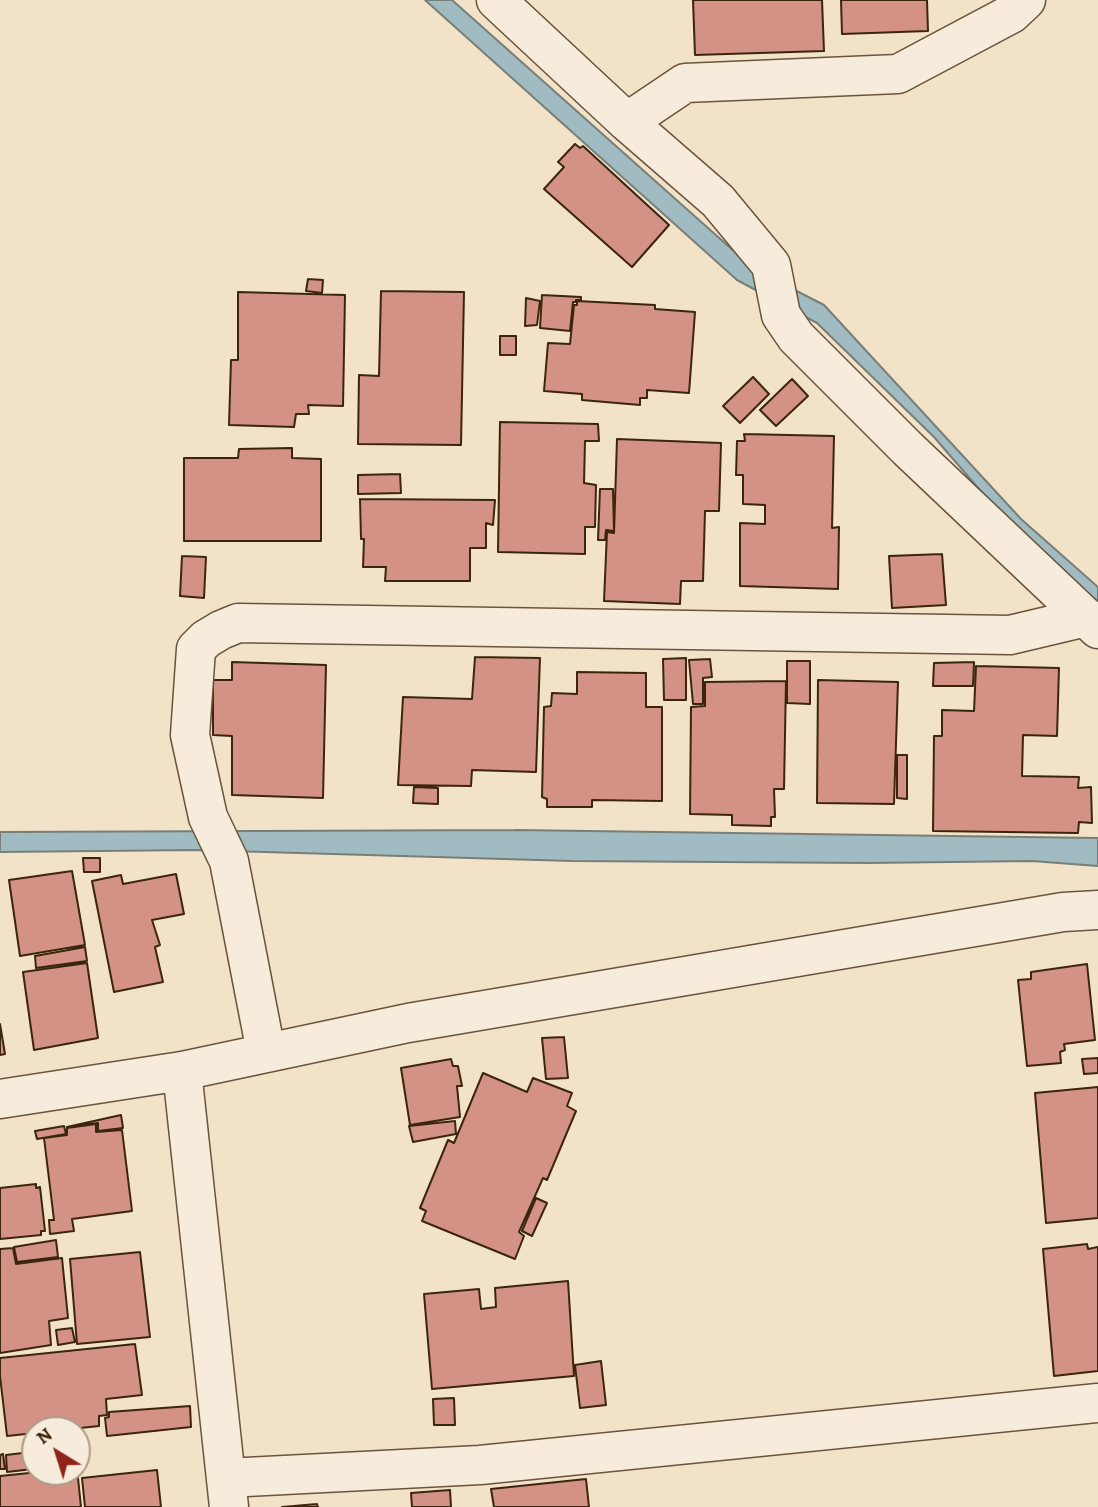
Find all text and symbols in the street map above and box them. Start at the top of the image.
north arrow [21,1416,91,1486]
text: N [31,1422,58,1451]

